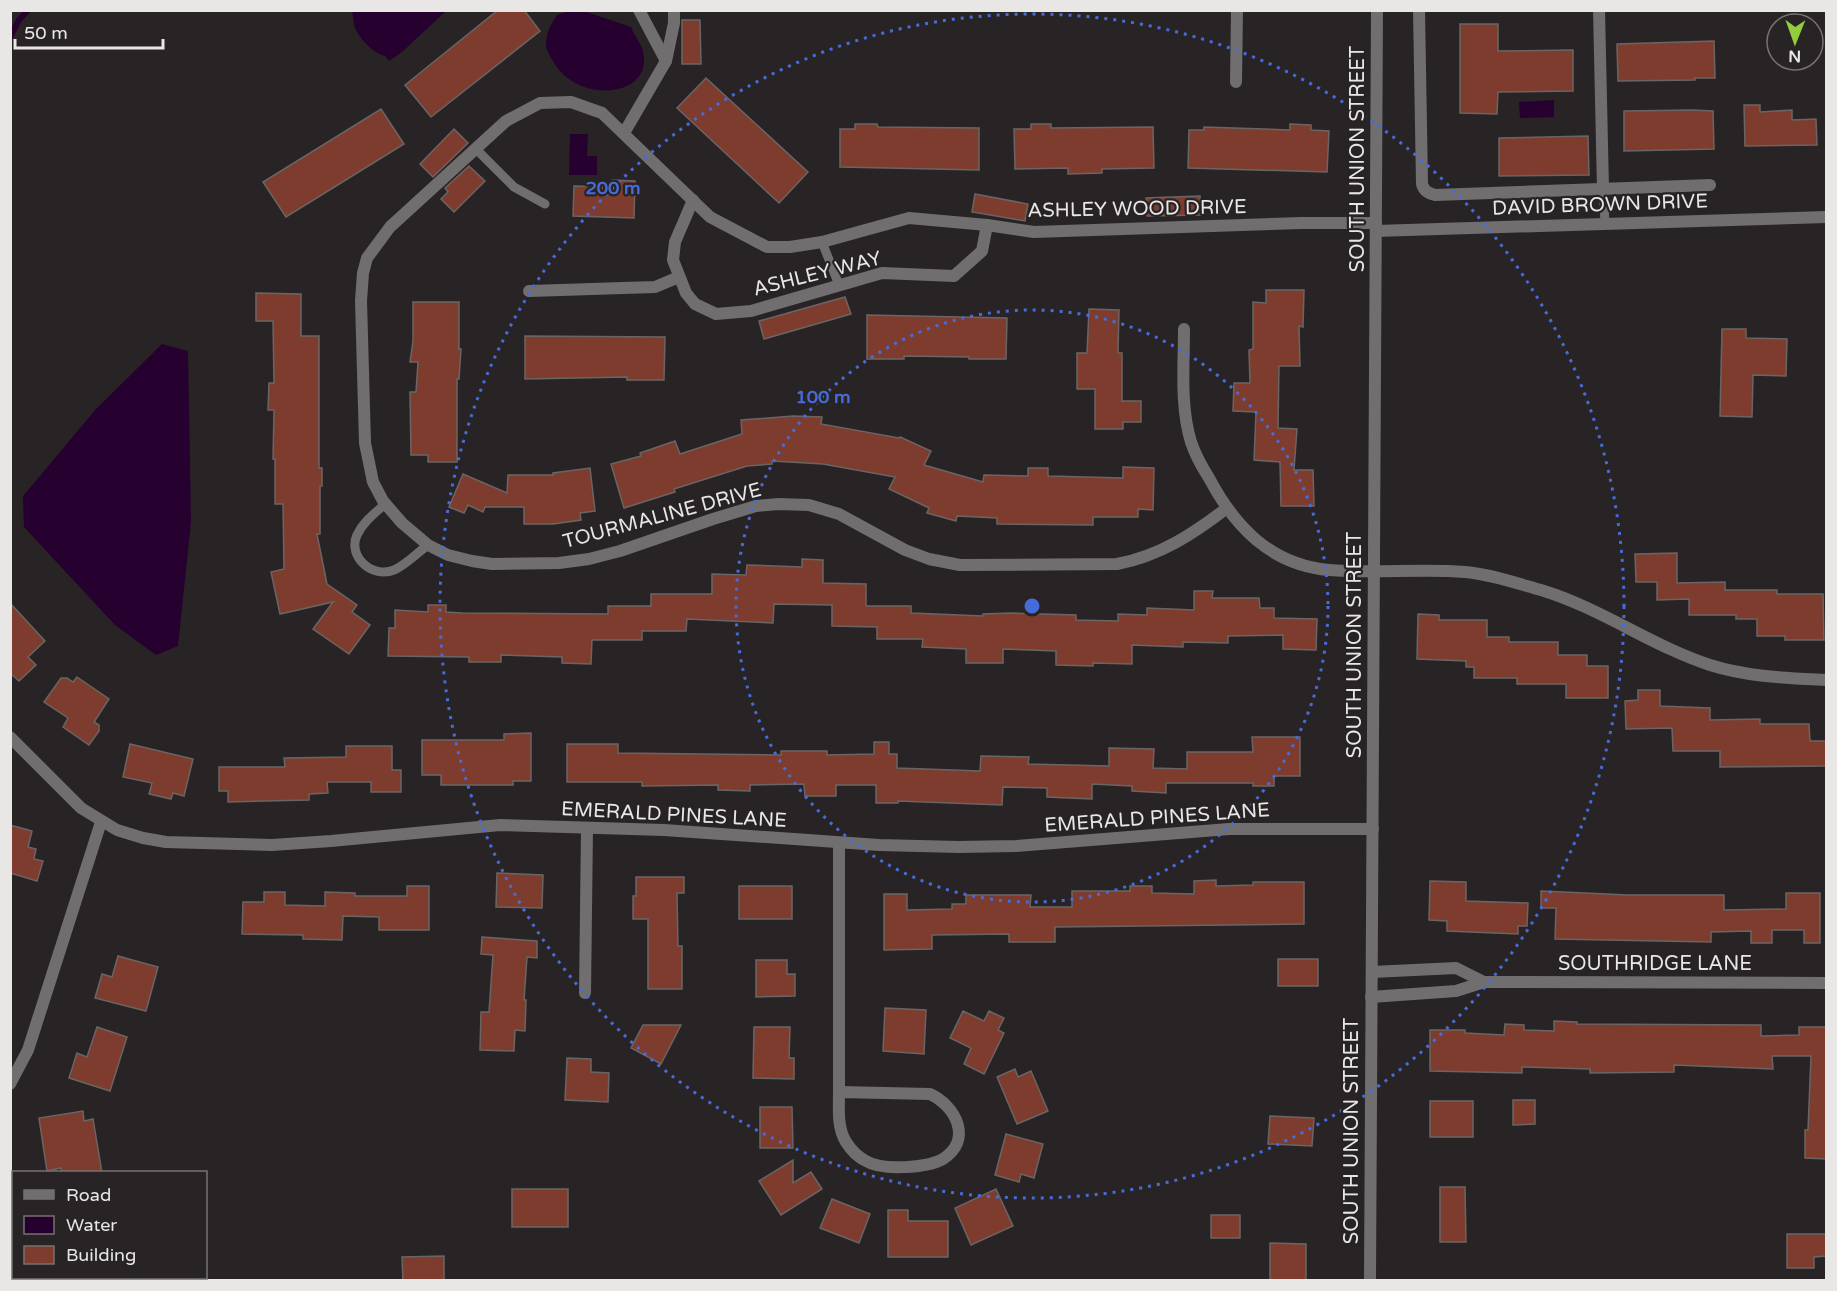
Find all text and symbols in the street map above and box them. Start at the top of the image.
scale bar [15,12,164,50]
north arrow [1765,12,1825,72]
text: 50 m [24,22,68,44]
street label: SOUTH UNION STREET [1346,46,1370,272]
text: N [1788,46,1801,66]
text: 200 m [585,177,641,199]
street label: DAVID BROWN DRIVE [1492,189,1708,221]
street label: ASHLEY WOOD DRIVE [1027,195,1247,223]
street label: ASHLEY WAY [751,246,884,301]
text: 100 m [795,386,851,408]
street label: TOURMALINE DRIVE [560,478,764,554]
street label: SOUTH UNION STREET [1343,532,1367,758]
centre of rings [1022,596,1042,616]
street label: EMERALD PINES LANE [560,797,787,833]
street label: EMERALD PINES LANE [1043,798,1271,838]
street label: SOUTHRIDGE LANE [1558,952,1752,976]
street label: SOUTH UNION STREET [1340,1018,1364,1244]
legend [12,1171,207,1279]
text: Road [66,1184,111,1206]
text: Water [66,1214,117,1236]
text: Building [66,1244,136,1266]

